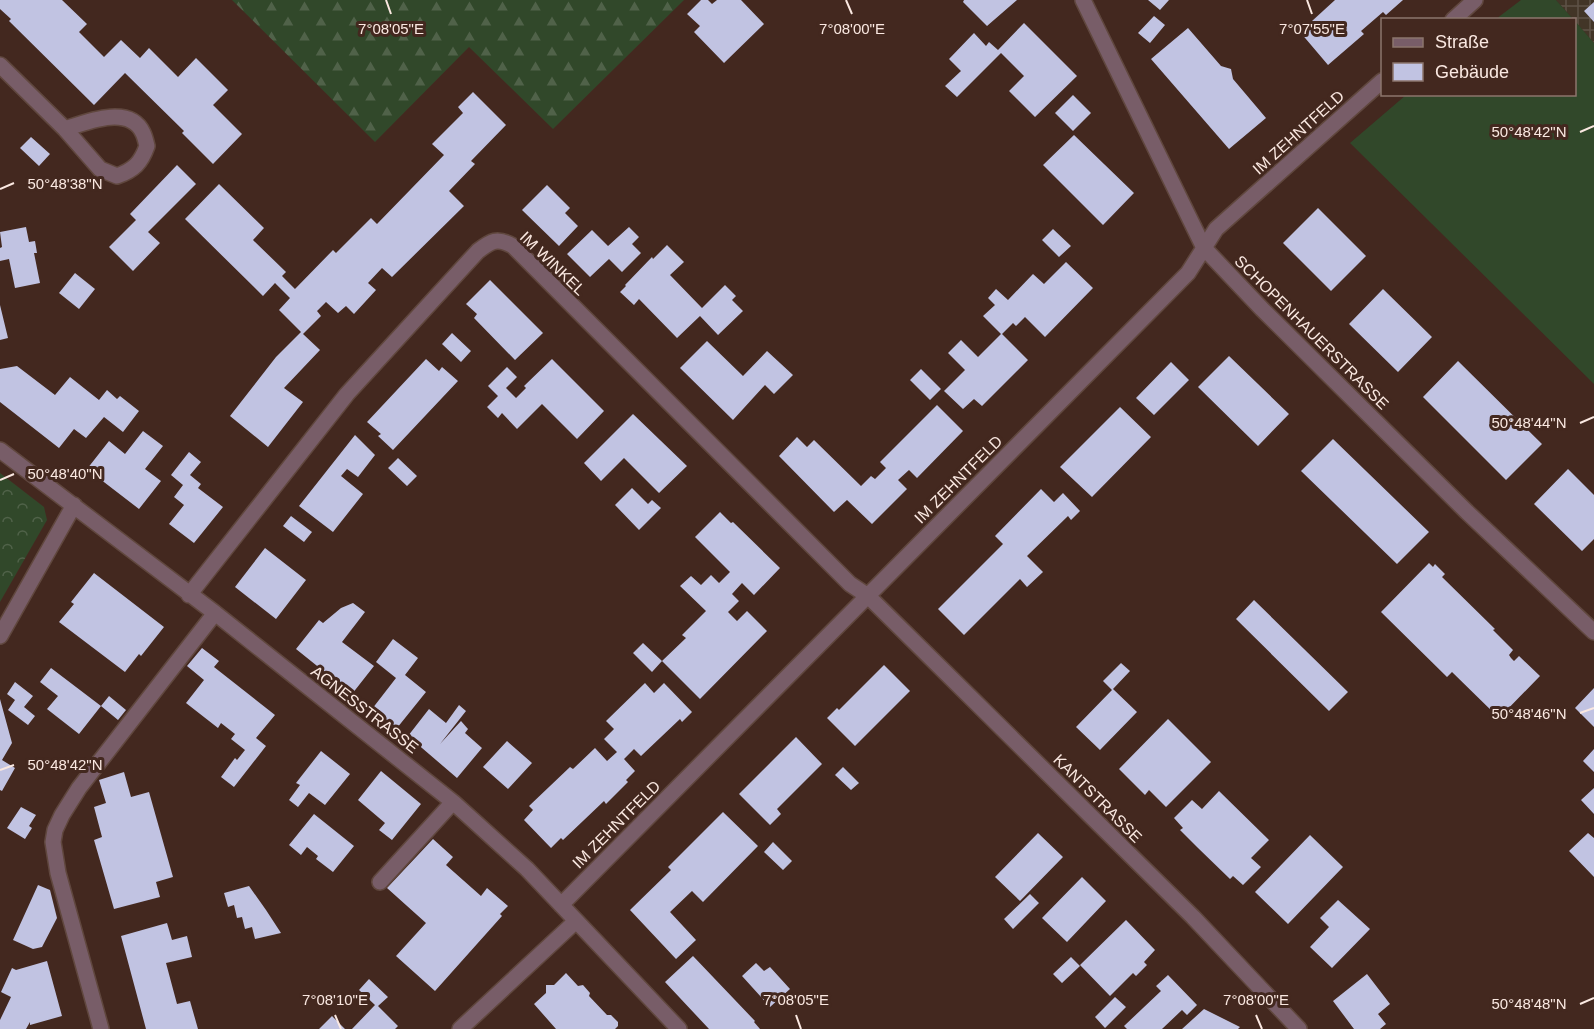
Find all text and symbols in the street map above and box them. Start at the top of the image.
legend [1381,18,1576,96]
text: 7°08'05"E [358,20,424,37]
text: 7°08'00"E [819,20,885,37]
text: 7°07'55"E [1279,20,1345,37]
text: Straße [1435,32,1489,52]
text: Gebäude [1435,62,1509,82]
street label: IM ZEHNTFELD [1249,87,1347,178]
text: 50°48'42"N [1491,123,1567,140]
text: 50°48'38"N [27,175,103,192]
street label: IM WINKEL [517,228,589,299]
street label: SCHOPENHAUERSTRASSE [1231,252,1392,413]
text: 50°48'44"N [1491,414,1567,431]
street label: IM ZEHNTFELD [911,432,1006,527]
text: 50°48'40"N [27,465,103,482]
street label: AGNESSTRASSE [308,662,421,756]
text: 50°48'46"N [1491,705,1567,722]
street label: KANTSTRASSE [1050,751,1145,846]
text: 50°48'42"N [27,756,103,773]
street label: IM ZEHNTFELD [569,777,664,872]
text: 7°08'10"E [302,991,368,1008]
text: 7°08'05"E [763,991,829,1008]
text: 7°08'00"E [1223,991,1289,1008]
text: 50°48'48"N [1491,995,1567,1012]

